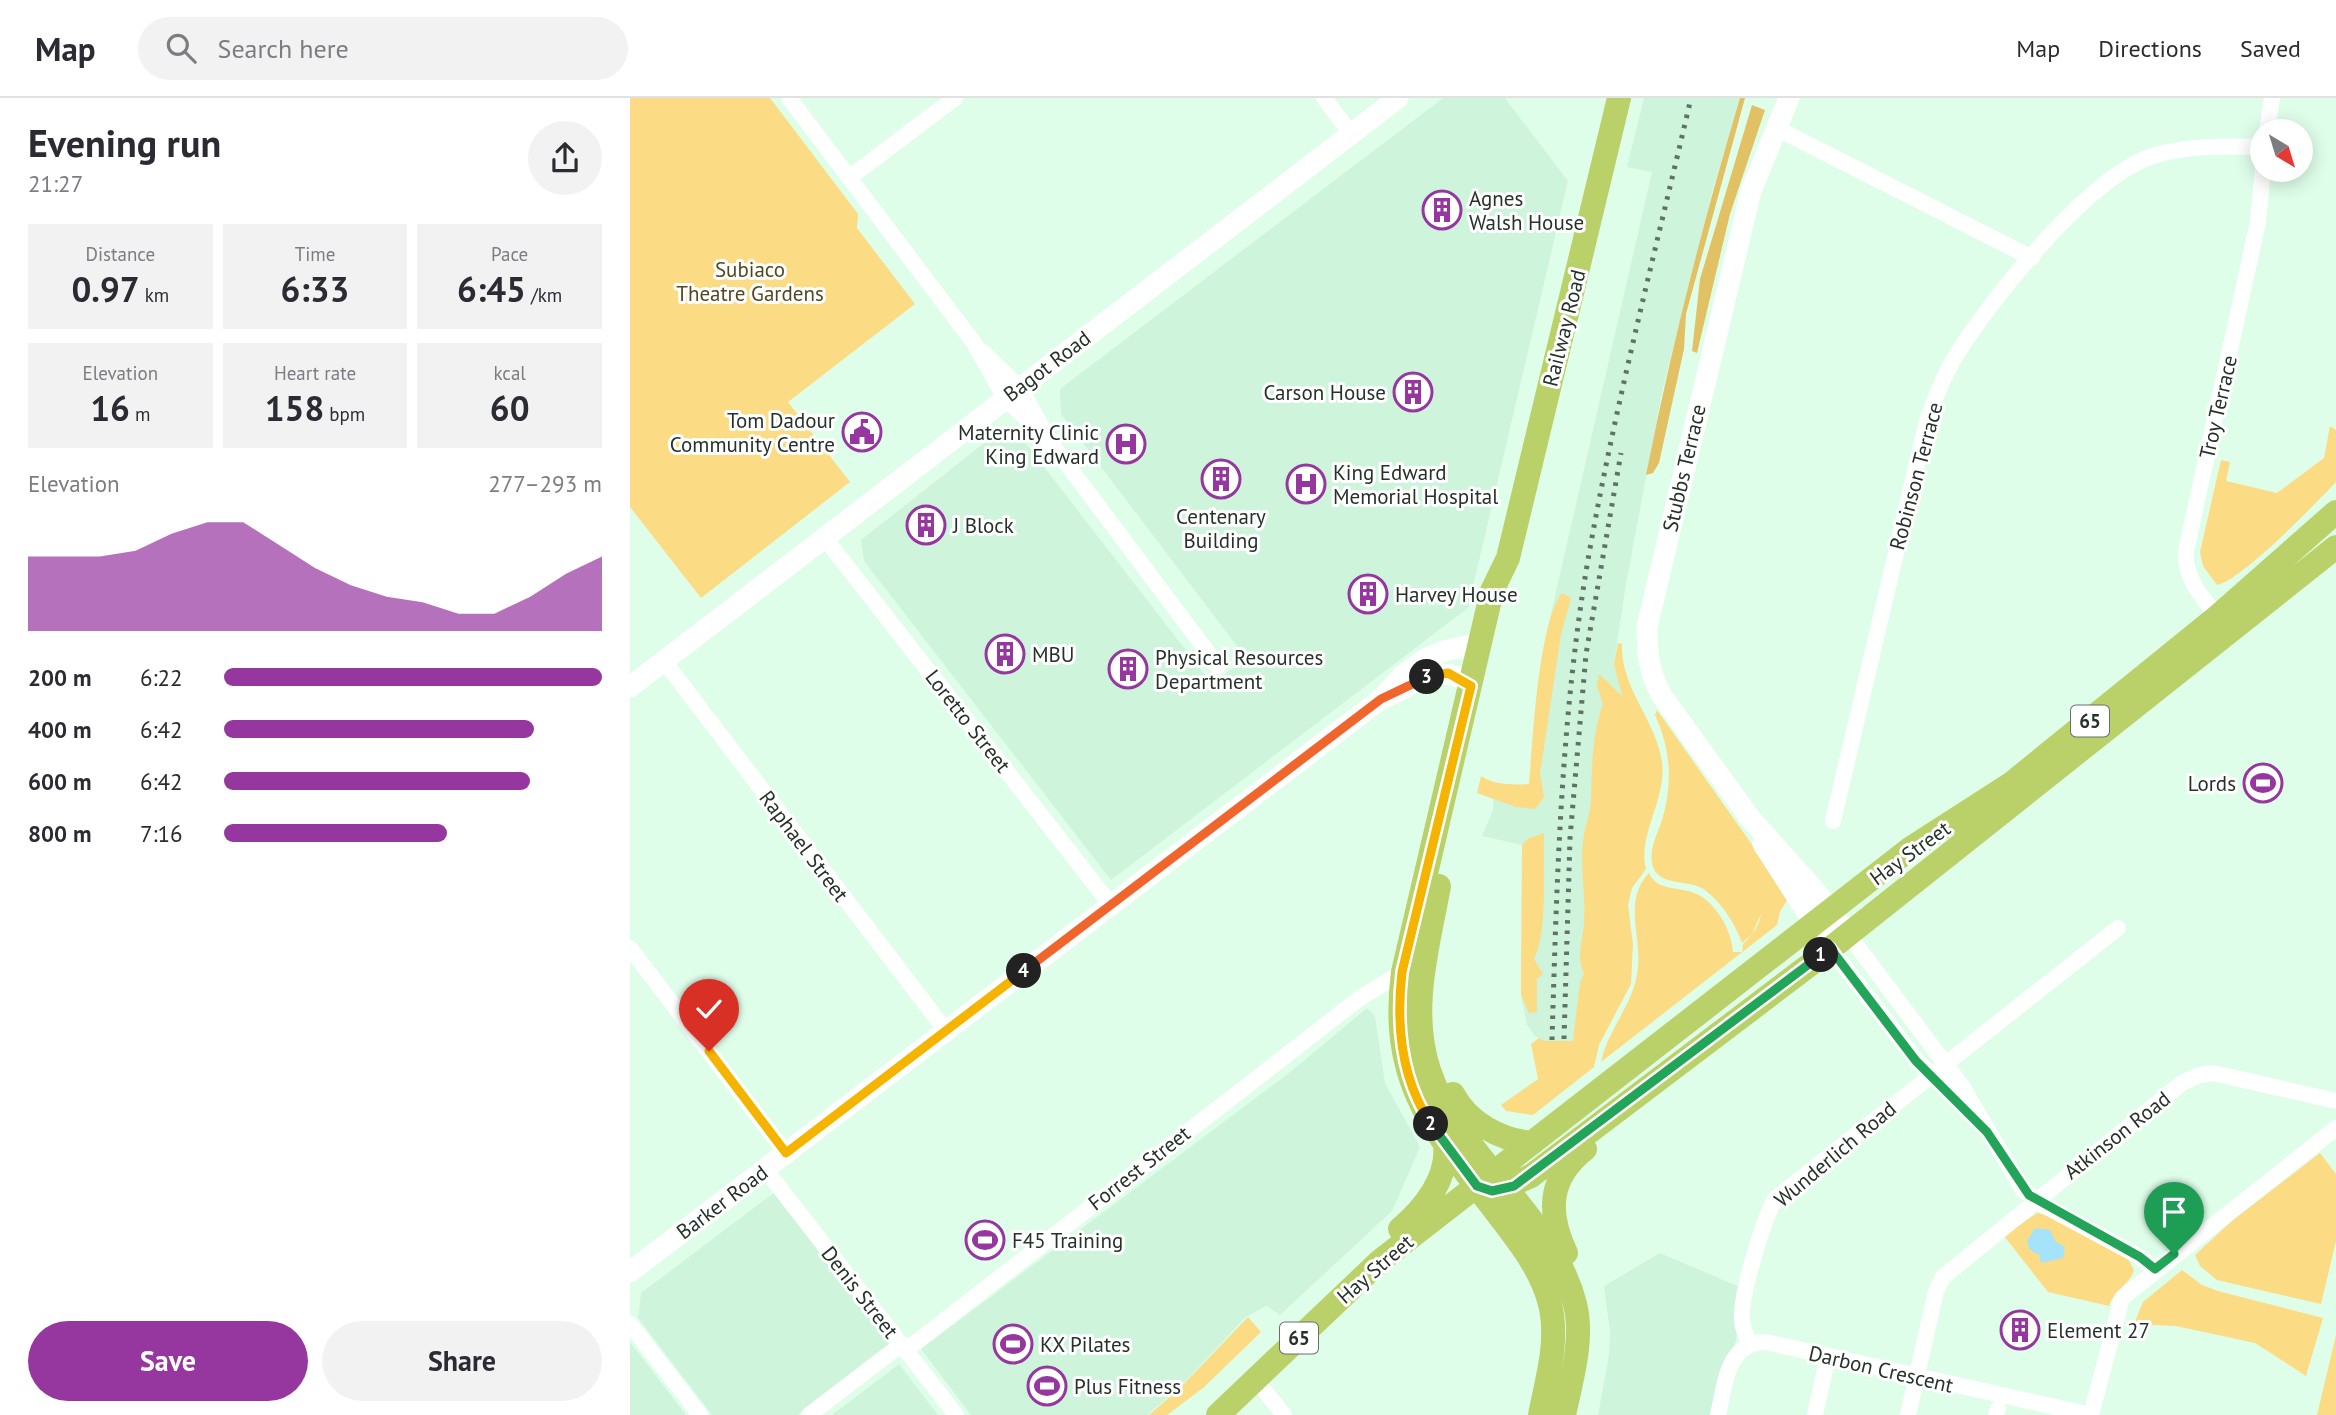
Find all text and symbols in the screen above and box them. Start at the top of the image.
search box [138,17,628,80]
text: Map [35,27,96,70]
icon: search [162,29,200,67]
text: Search here [218,32,349,65]
text: Map [2016,33,2060,64]
text: Directions [2098,33,2202,64]
text: Saved [2240,33,2301,64]
text: Evening run [28,118,221,167]
north arrow [2250,119,2314,182]
map controls [2250,119,2313,182]
button: share [528,121,602,195]
text: 21:27 [28,169,83,198]
place label: Agnes Walsh House [1469,185,1584,236]
building icon: Agnes Walsh House [1421,189,1463,231]
text: Distance [86,242,155,266]
text: Time [295,242,335,266]
text: Pace [491,242,528,266]
park label: Subiaco Theatre Gardens [676,256,824,307]
text: 0.97 [71,266,140,312]
text: 6:33 [281,266,349,312]
text: 6:45 [457,266,526,312]
street label: Railway Road [1536,267,1592,389]
text: km [140,283,169,307]
text: /km [526,283,562,307]
street label: Bagot Road [998,324,1096,408]
street label: Troy Terrace [2193,353,2243,461]
text: Elevation [82,361,158,385]
text: Heart rate [274,361,356,385]
text: kcal [493,361,526,385]
building icon: Carson House [1392,371,1434,413]
place label: Carson House [1263,379,1386,406]
text: 16 [90,385,130,431]
text: 158 [265,385,324,431]
text: 60 [490,385,530,431]
street label: Robinson Terrace [1883,399,1949,553]
text: m [130,402,150,426]
text: bpm [324,402,365,426]
street label: Stubbs Terrace [1656,402,1712,534]
place label: Tom Dadour Community Centre [670,407,835,458]
public building icon: Tom Dadour Community Centre [841,411,883,453]
place label: Maternity Clinic King Edward [958,419,1099,470]
hospital icon: Maternity Clinic King Edward [1105,423,1147,465]
building icon: Centenary Building [1200,458,1242,500]
place label: King Edward Memorial Hospital [1333,459,1498,510]
hospital icon: King Edward Memorial Hospital [1285,463,1327,505]
text: Elevation [28,469,120,498]
text: 277–293 m [488,469,602,498]
place label: Centenary Building [1176,503,1266,554]
building icon: J Block [905,504,947,546]
place label: J Block [952,512,1014,539]
building icon: Harvey House [1347,573,1389,615]
place label: Harvey House [1395,581,1518,608]
building icon: MBU [984,633,1026,675]
place label: MBU [1032,641,1075,668]
place label: Physical Resources Department [1155,644,1323,695]
building icon: Physical Resources Department [1107,648,1149,690]
pin: 3 [1410,660,1444,694]
text: 200 m [28,663,91,692]
text: 6:22 [140,663,183,692]
street label: Loretto Street [919,664,1017,778]
text: 3 [1421,664,1432,688]
road number: 65 [2071,706,2109,736]
text: 400 m [28,715,91,744]
text: 6:42 [140,715,183,744]
sports icon: Lords [2242,762,2284,804]
text: 600 m [28,767,91,796]
text: 6:42 [140,767,183,796]
place label: Lords [2188,770,2236,797]
street label: Raphael Street [753,785,855,907]
street label: Hay Street [1865,815,1955,891]
text: 800 m [28,819,91,848]
text: 7:16 [140,819,183,848]
pin: 1 [1804,938,1838,972]
text: 1 [1815,942,1826,966]
pin: 4 [1006,954,1042,988]
text: 4 [1018,958,1029,982]
pin [679,979,739,1051]
icon: check [690,990,728,1028]
street label: Atkinson Road [2058,1085,2176,1185]
street label: Wunderlich Road [1768,1095,1902,1213]
pin: 2 [1414,1107,1448,1142]
text: 2 [1425,1111,1436,1135]
street label: Forrest Street [1083,1120,1195,1216]
street label: Barker Road [671,1159,773,1245]
pin [2144,1182,2204,1254]
icon: arrive [2155,1193,2193,1231]
sports icon: F45 Training [964,1219,1006,1261]
place label: F45 Training [1012,1227,1123,1254]
street label: Hay Street [1331,1228,1419,1310]
street label: Denis Street [816,1241,904,1343]
building icon: Element 27 [1999,1309,2041,1351]
place label: Element 27 [2047,1317,2150,1344]
button: Save [28,1321,308,1401]
button: Share [322,1321,602,1401]
road number: 65 [1280,1322,1318,1354]
sports icon: KX Pilates [992,1323,1034,1365]
place label: KX Pilates [1040,1331,1130,1358]
street label: Darbon Crescent [1806,1339,1956,1399]
sports icon: Plus Fitness [1026,1365,1068,1407]
place label: Plus Fitness [1074,1373,1181,1400]

